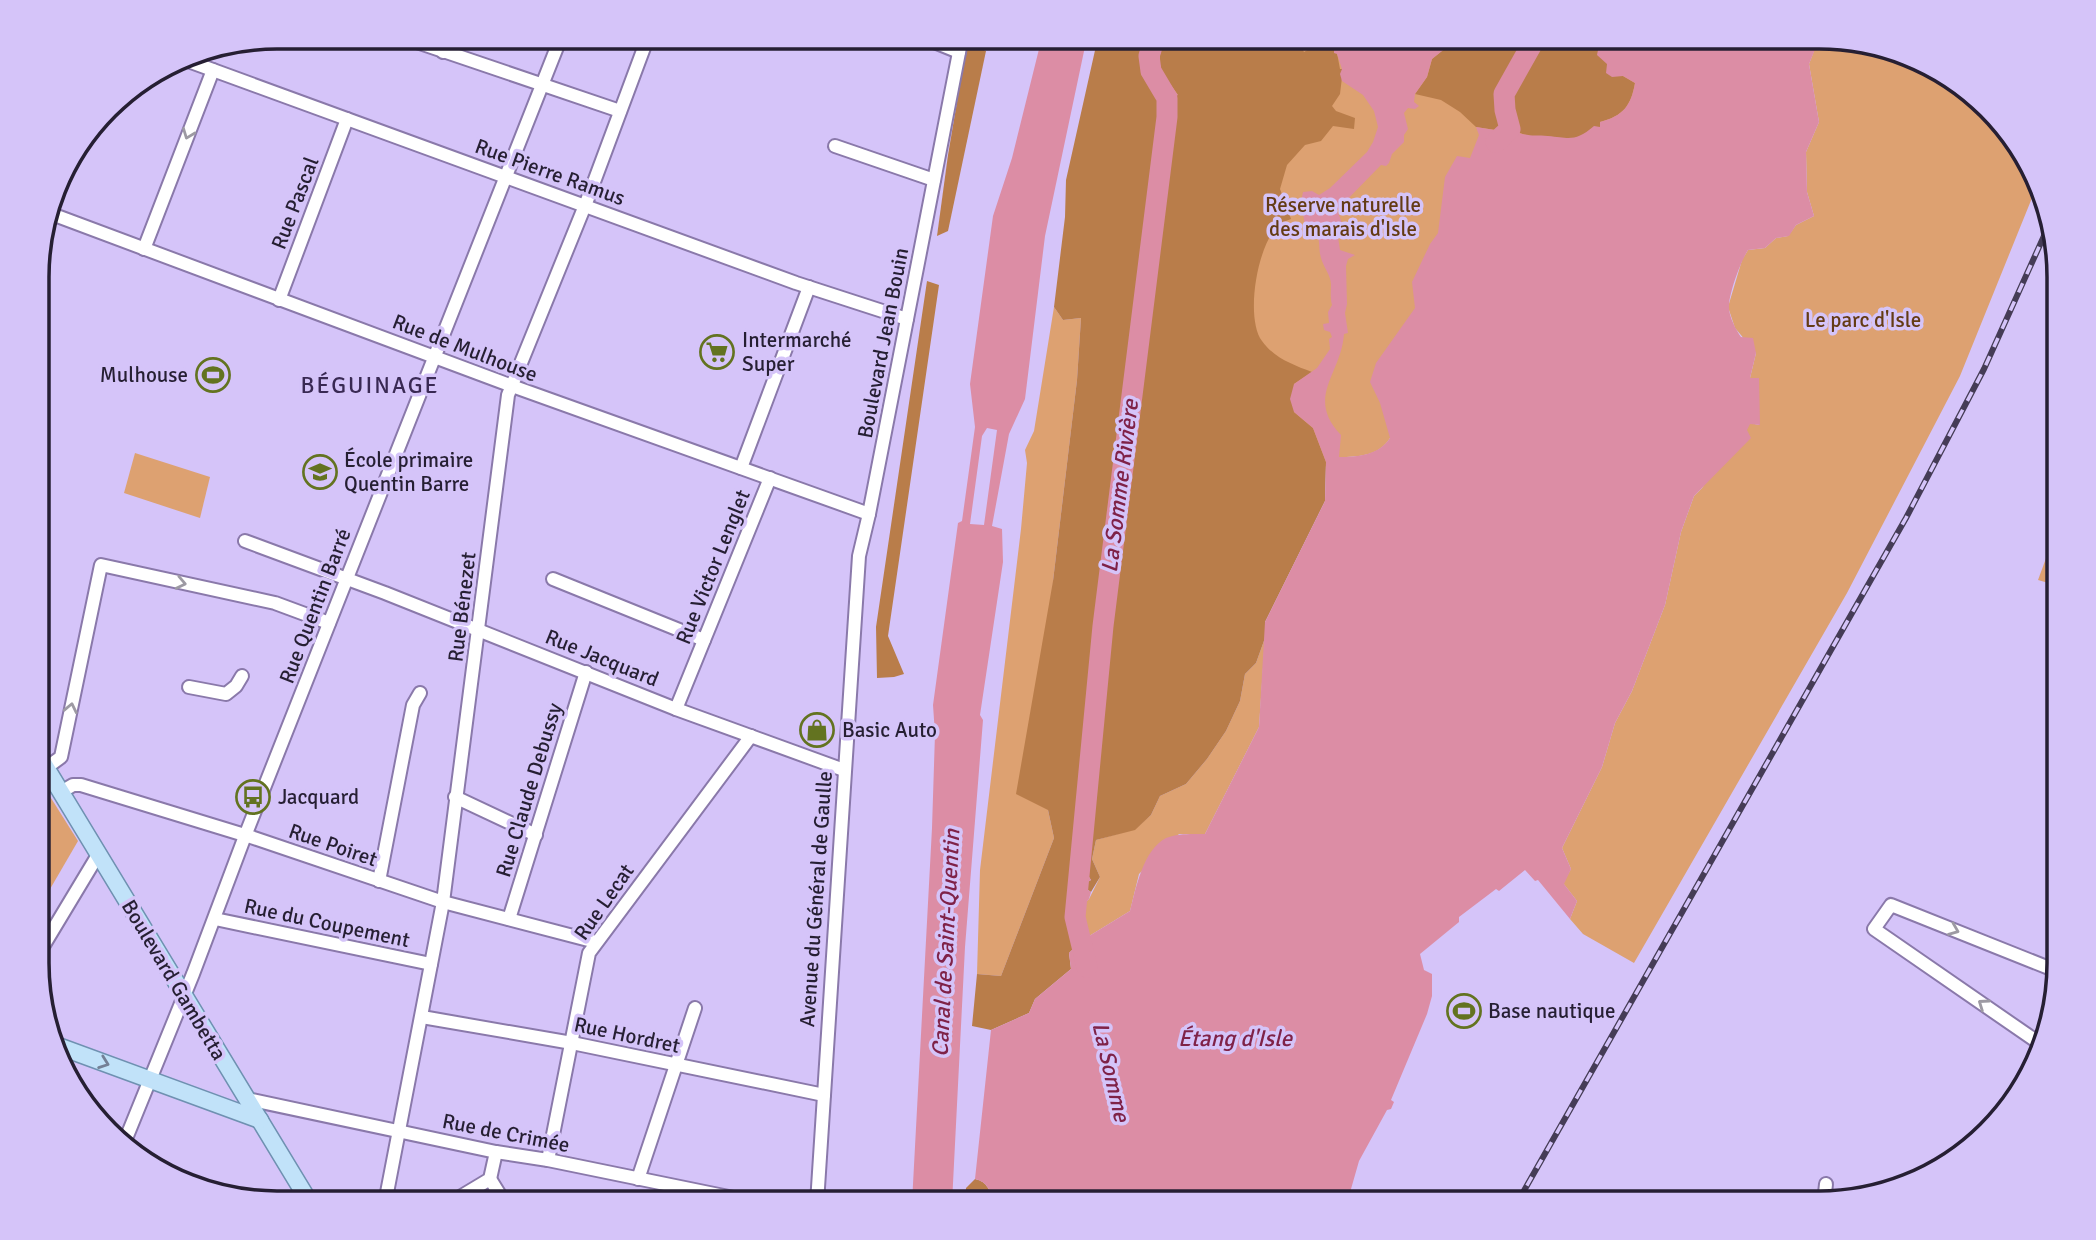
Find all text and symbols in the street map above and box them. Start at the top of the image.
one-way arrow [183,128,197,140]
street label: Rue Pierre Ramus [472,133,628,211]
street label: Rue Pascal [266,153,324,253]
park label: Réserve naturelle des marais d'Isle [1265,192,1421,242]
street label: Boulevard Jean Bouin [852,245,914,441]
park label: Le parc d'Isle [1805,307,1921,333]
street label: Rue de Mulhouse [389,308,541,388]
place label: Intermarché Super [742,327,852,377]
supermarket icon: Intermarché Super [698,333,736,371]
sports icon: Mulhouse [194,356,232,394]
place label: Mulhouse [100,362,188,388]
district label: BÉGUINAGE [301,371,439,400]
water label: La Somme Rivière [1095,397,1145,574]
place label: École primaire Quentin Barre [344,447,473,497]
school or university icon: École primaire Quentin Barre [301,453,339,491]
street label: Rue Victor Lenglet [670,486,756,648]
street label: Rue Quentin Barré [273,525,357,687]
street label: Rue Bénezet [442,550,482,664]
one-way arrow [175,574,187,589]
street label: Rue Jacquard [542,623,662,693]
street label: Rue Claude Debussy [490,700,568,880]
one-way arrow [63,702,77,714]
shop icon: Basic Auto [798,711,836,749]
place label: Basic Auto [842,717,937,743]
street label: Avenue du Général de Gaulle [794,770,838,1028]
bus stop icon: Jacquard [234,778,272,816]
place label: Jacquard [278,784,359,810]
street label: Rue Poiret [285,818,381,872]
water label: Canal de Saint-Quentin [926,827,967,1058]
street label: Rue Lecat [568,859,640,945]
street label: Rue du Coupement [242,893,412,953]
street label: Boulevard Gambetta [116,895,232,1065]
one-way arrow [1948,922,1960,936]
sports icon: Base nautique [1445,992,1483,1030]
place label: Base nautique [1488,998,1616,1024]
one-way arrow [1978,1000,1991,1012]
street label: Rue Hordret [572,1011,682,1059]
water label: La Somme [1085,1019,1137,1126]
water label: Étang d'Isle [1178,1024,1294,1053]
one-way arrow [97,1055,109,1069]
street label: Rue de Crimée [440,1108,572,1158]

